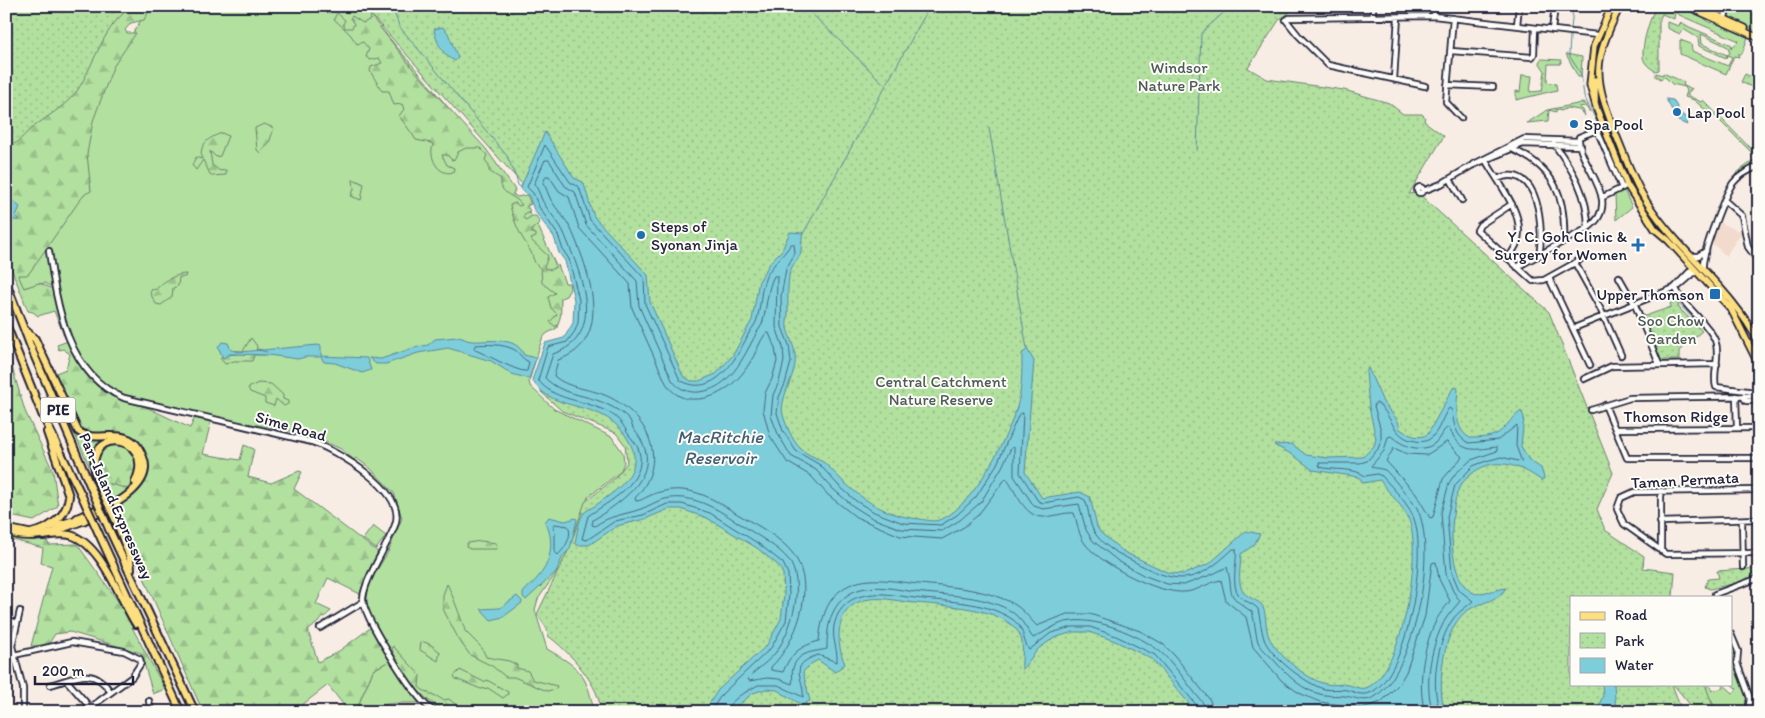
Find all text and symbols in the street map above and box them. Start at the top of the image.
park label: Windsor Nature Park [1138,58,1221,95]
place label: Lap Pool [1687,103,1746,122]
marker: Lap Pool [1671,106,1683,118]
place label: Spa Pool [1584,115,1644,134]
marker: Spa Pool [1568,118,1580,130]
place label: Steps of Syonan Jinja [651,217,739,254]
place label: Y. C. Goh Clinic & Surgery for Women [1495,227,1628,264]
marker: Steps of Syonan Jinja [635,229,647,241]
marker: Y. C. Goh Clinic & Surgery for Women [1631,238,1645,252]
place label: Upper Thomson [1596,285,1704,304]
marker: Upper Thomson [1708,287,1722,301]
park label: Soo Chow Garden [1638,311,1705,348]
park label: Central Catchment Nature Reserve [875,372,1007,409]
road number: PIE [40,398,76,422]
street label: Sime Road [253,407,329,445]
street label: Thomson Ridge [1624,407,1728,426]
water label: MacRitchie Reservoir [677,426,764,469]
street label: Pan-Island Expressway [75,430,157,583]
street label: Taman Permata [1631,468,1740,492]
legend [1570,596,1732,686]
text: Road [1615,606,1648,624]
text: Park [1615,632,1645,650]
scale bar [35,653,132,685]
text: Water [1615,656,1654,674]
text: 200 m [42,662,85,680]

